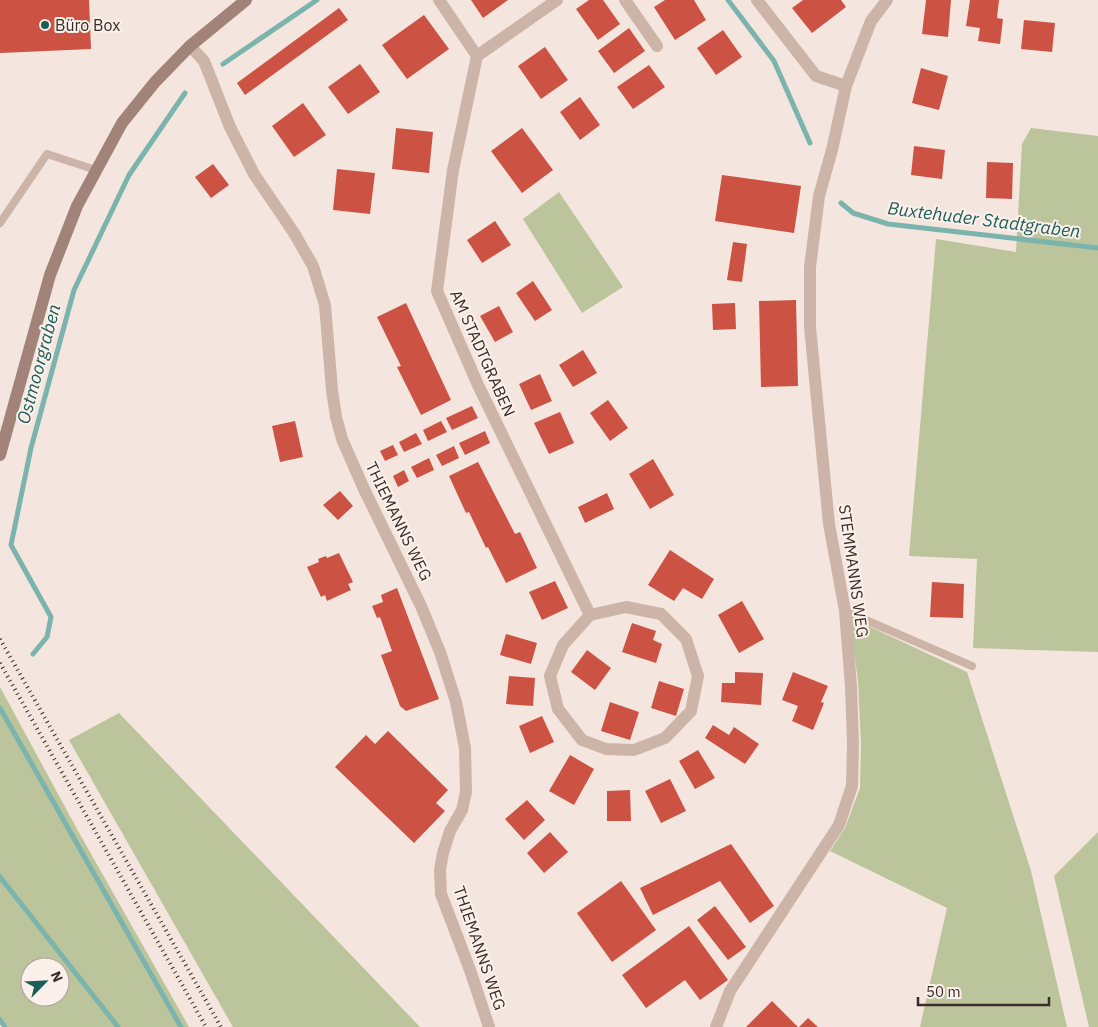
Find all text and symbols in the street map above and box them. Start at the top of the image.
place label: Büro Box [55,15,120,35]
marker: Büro Box [39,19,51,31]
water label: Buxtehuder Stadtgraben [886,196,1082,243]
street label: AM STADTGRABEN [446,287,520,419]
water label: Ostmoorgraben [11,301,66,426]
street label: THIEMANNS WEG [362,458,436,584]
street label: STEMMANNS WEG [835,503,873,639]
street label: THIEMANNS WEG [449,883,511,1013]
north arrow [20,957,70,1007]
text: N [47,968,67,985]
scale bar [918,974,1049,1006]
text: 50 m [926,982,961,1001]

